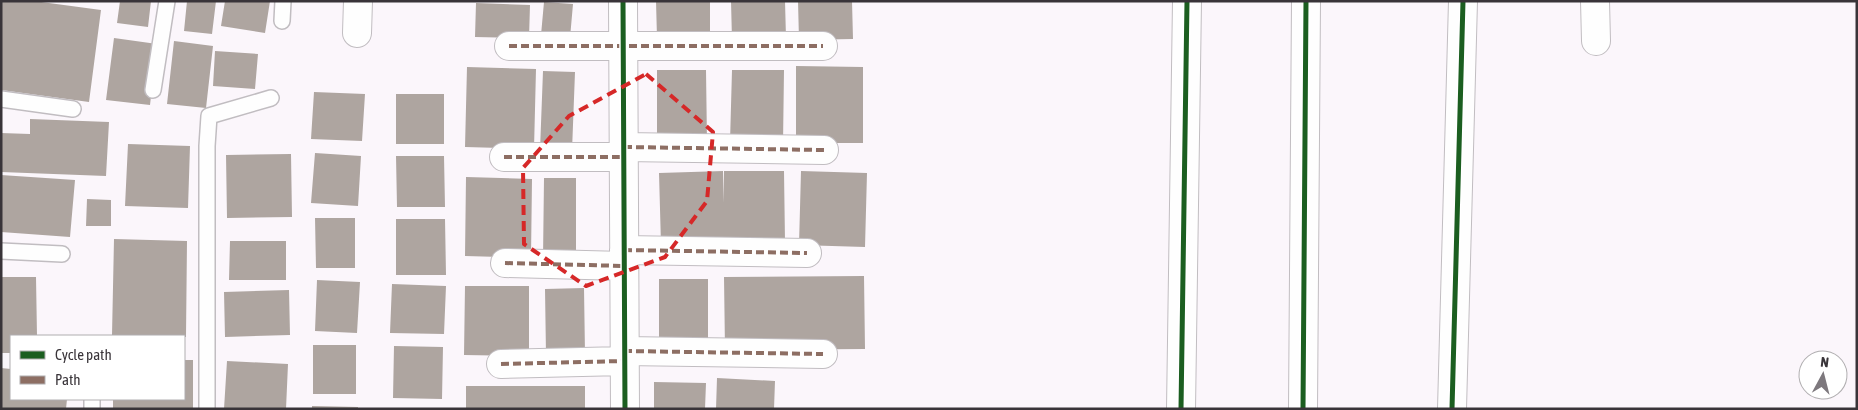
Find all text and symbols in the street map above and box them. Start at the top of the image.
legend [10,335,185,400]
text: Cycle path [55,346,112,363]
north arrow [1798,350,1848,400]
text: N [1820,354,1830,371]
text: Path [55,371,81,388]

